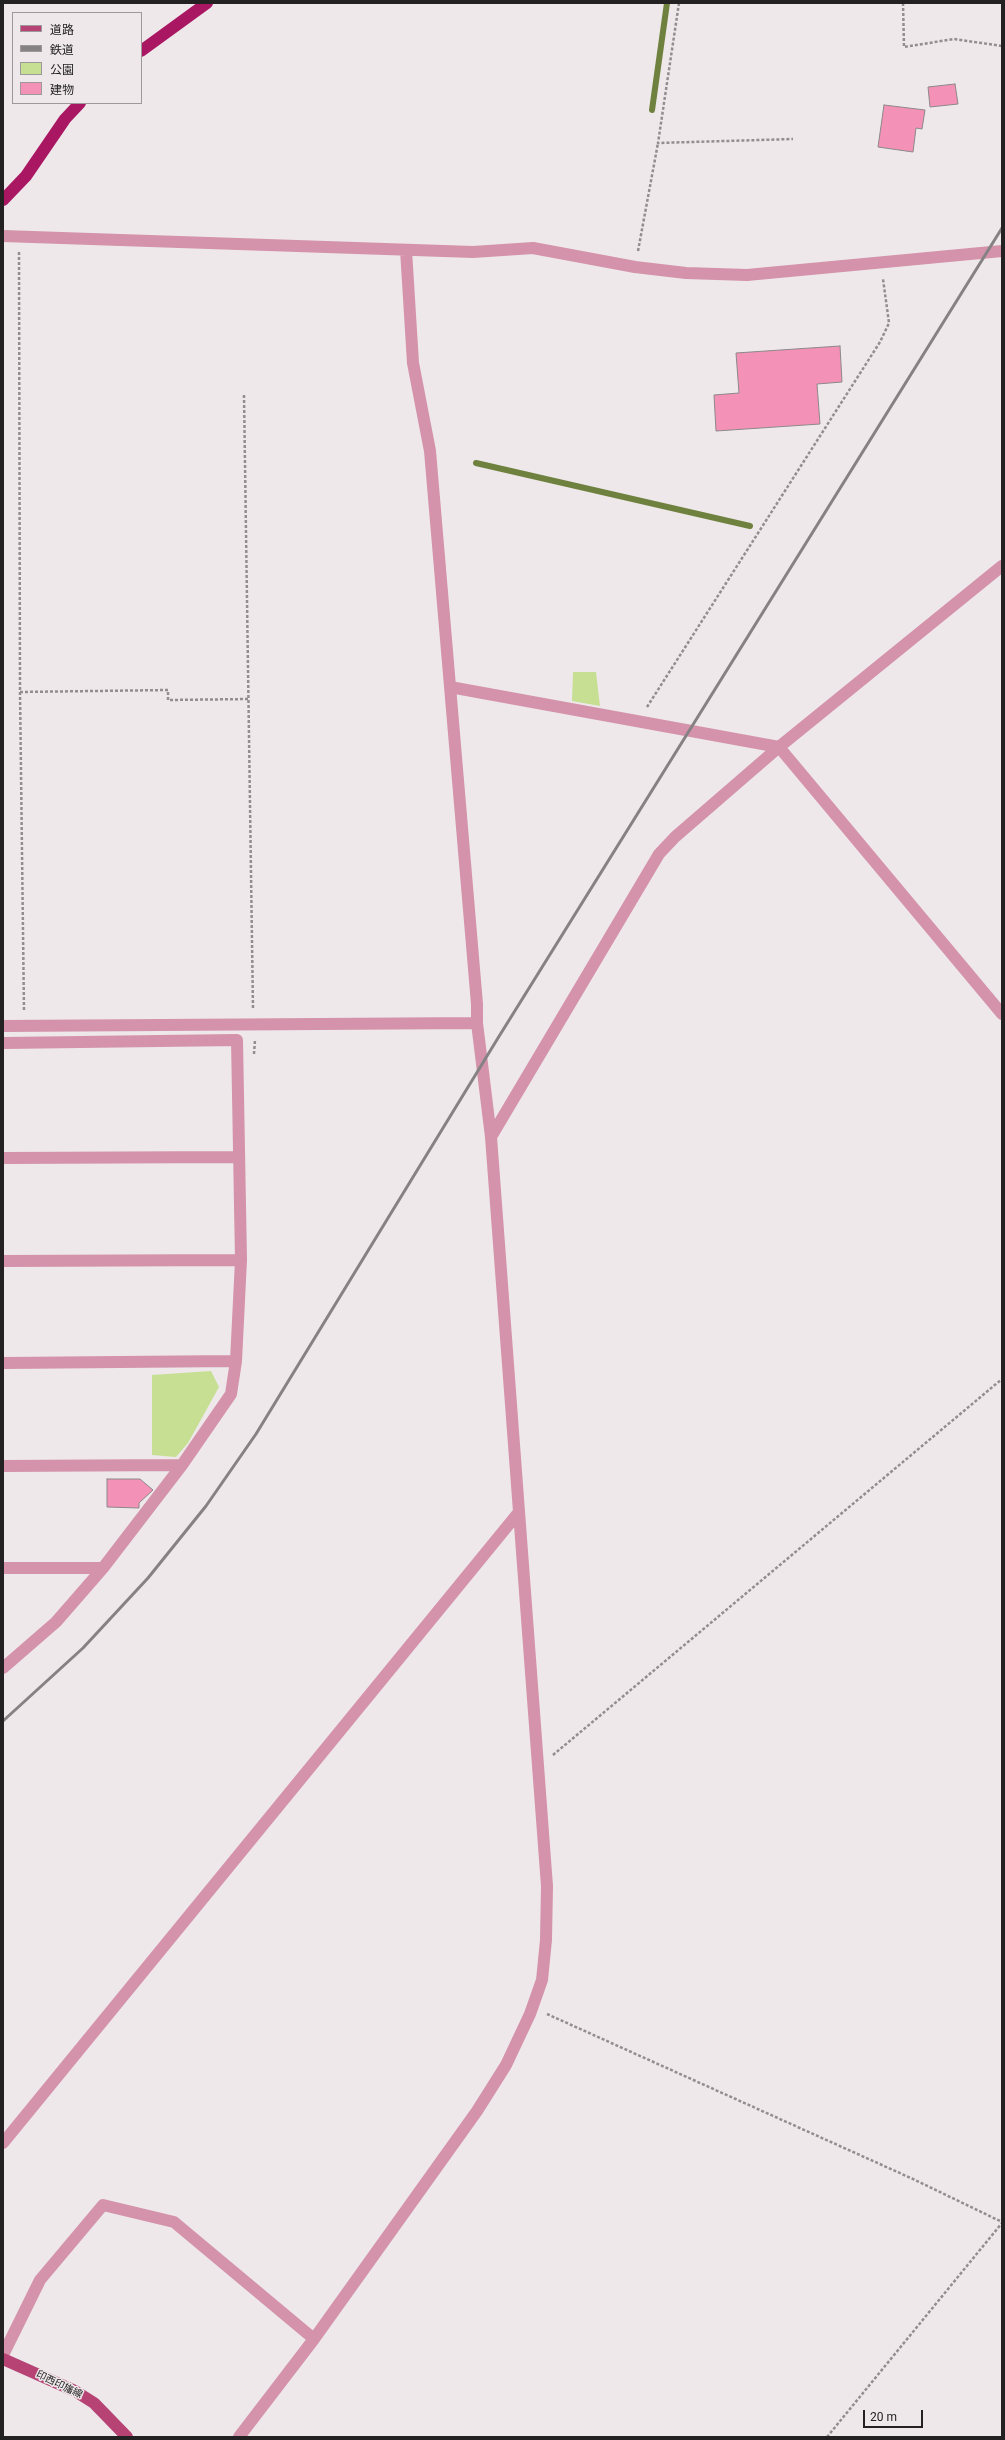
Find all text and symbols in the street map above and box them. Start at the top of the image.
legend [12,12,142,104]
text: 道路 [50,23,74,37]
text: 鉄道 [50,43,74,57]
text: 公園 [50,63,74,77]
text: 建物 [50,83,74,97]
street label: 印西印旛線 [34,2369,84,2401]
scale bar [865,2402,925,2428]
text: 20 m [870,2410,897,2424]

